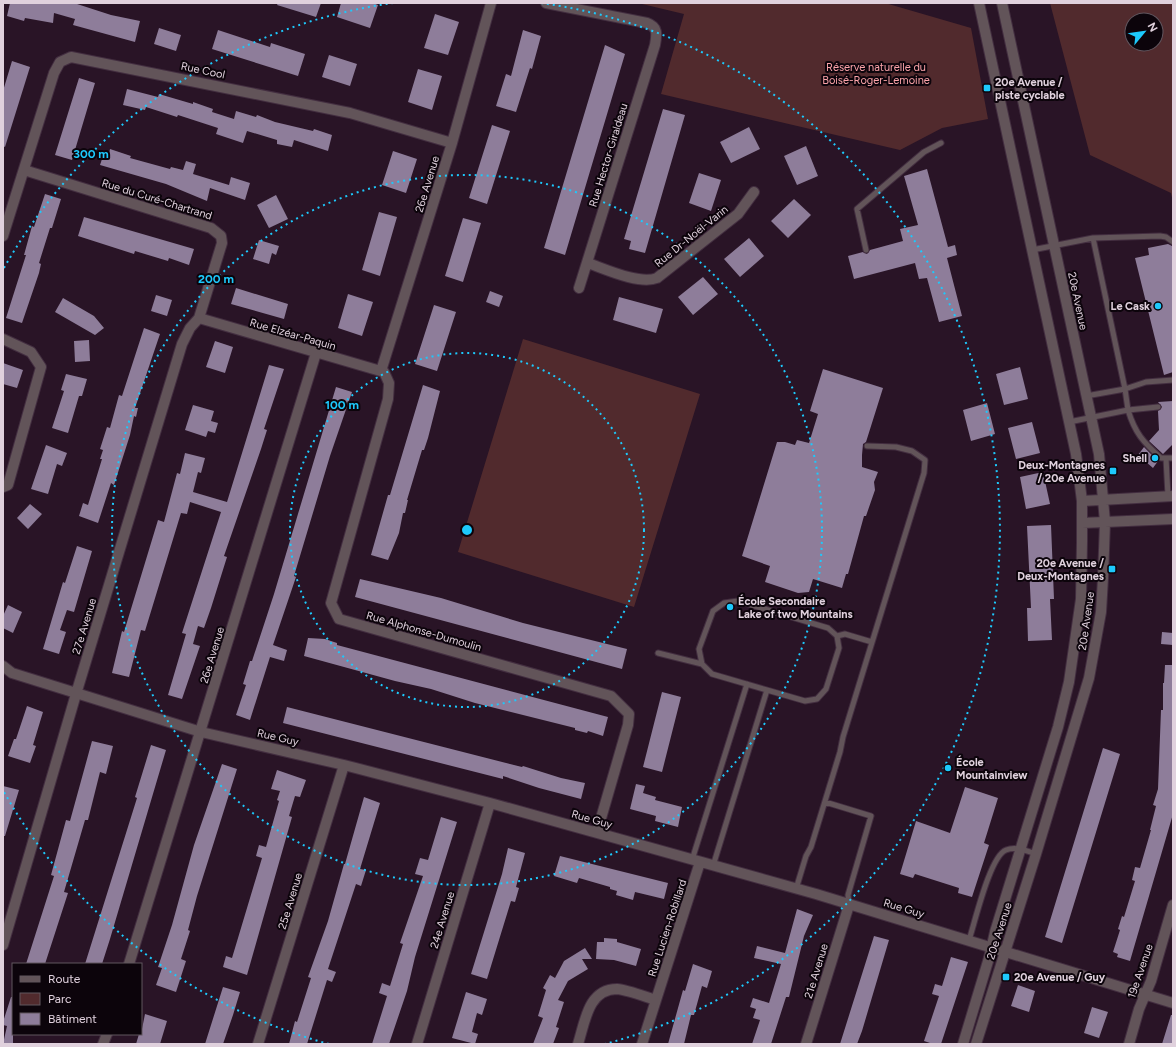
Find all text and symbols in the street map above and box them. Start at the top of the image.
north arrow [1124,12,1164,52]
text: N [1145,21,1160,34]
street label: Rue Cool [180,59,226,82]
park label: Réserve naturelle du Boisé-Roger-Lemoine [822,61,930,87]
place label: 20e Avenue / piste cyclable [995,76,1065,102]
marker: 20e Avenue / piste cyclable [982,83,992,93]
street label: Rue Hector-Giraldeau [587,102,630,209]
text: 300 m [73,147,109,161]
street label: 26e Avenue [413,154,442,214]
street label: Rue du Curé-Chartrand [100,176,214,222]
street label: Rue Dr-Noël-Varin [652,203,731,270]
street label: 20e Avenue [1065,271,1090,331]
text: 200 m [198,272,234,286]
place label: Le Cask [1110,300,1150,313]
marker: Le Cask [1153,301,1163,311]
street label: Rue Elzéar-Paquin [248,316,337,353]
text: 100 m [325,398,359,412]
place label: Shell [1123,452,1147,465]
marker: Shell [1150,453,1160,463]
place label: Deux-Montagnes / 20e Avenue [1018,459,1105,485]
marker: Deux-Montagnes / 20e Avenue [1108,466,1118,476]
centre of rings [460,523,474,537]
place label: 20e Avenue / Deux-Montagnes [1017,557,1104,583]
marker: 20e Avenue / Deux-Montagnes [1107,564,1117,574]
street label: 20e Avenue [1076,591,1097,651]
place label: École Secondaire Lake of two Mountains [738,594,853,621]
street label: 27e Avenue [70,597,99,656]
marker: École Secondaire Lake of two Mountains [725,602,735,612]
street label: Rue Alphonse-Dumoulin [365,609,483,654]
street label: 26e Avenue [198,625,227,685]
street label: Rue Guy [256,726,300,749]
place label: École Mountainview [956,755,1028,782]
marker: École Mountainview [943,763,953,773]
street label: Rue Guy [570,807,614,832]
street label: 25e Avenue [276,871,305,931]
street label: Rue Lucien-Robillard [646,878,689,979]
street label: 24e Avenue [428,890,457,950]
street label: Rue Guy [882,896,926,921]
street label: 20e Avenue [984,901,1015,961]
street label: 21e Avenue [802,942,831,1000]
street label: 19e Avenue [1125,942,1156,1000]
legend [12,963,142,1035]
place label: 20e Avenue / Guy [1014,971,1106,984]
text: Route [48,972,81,986]
marker: 20e Avenue / Guy [1001,972,1011,982]
text: Parc [48,992,72,1006]
text: Bâtiment [48,1012,97,1026]

